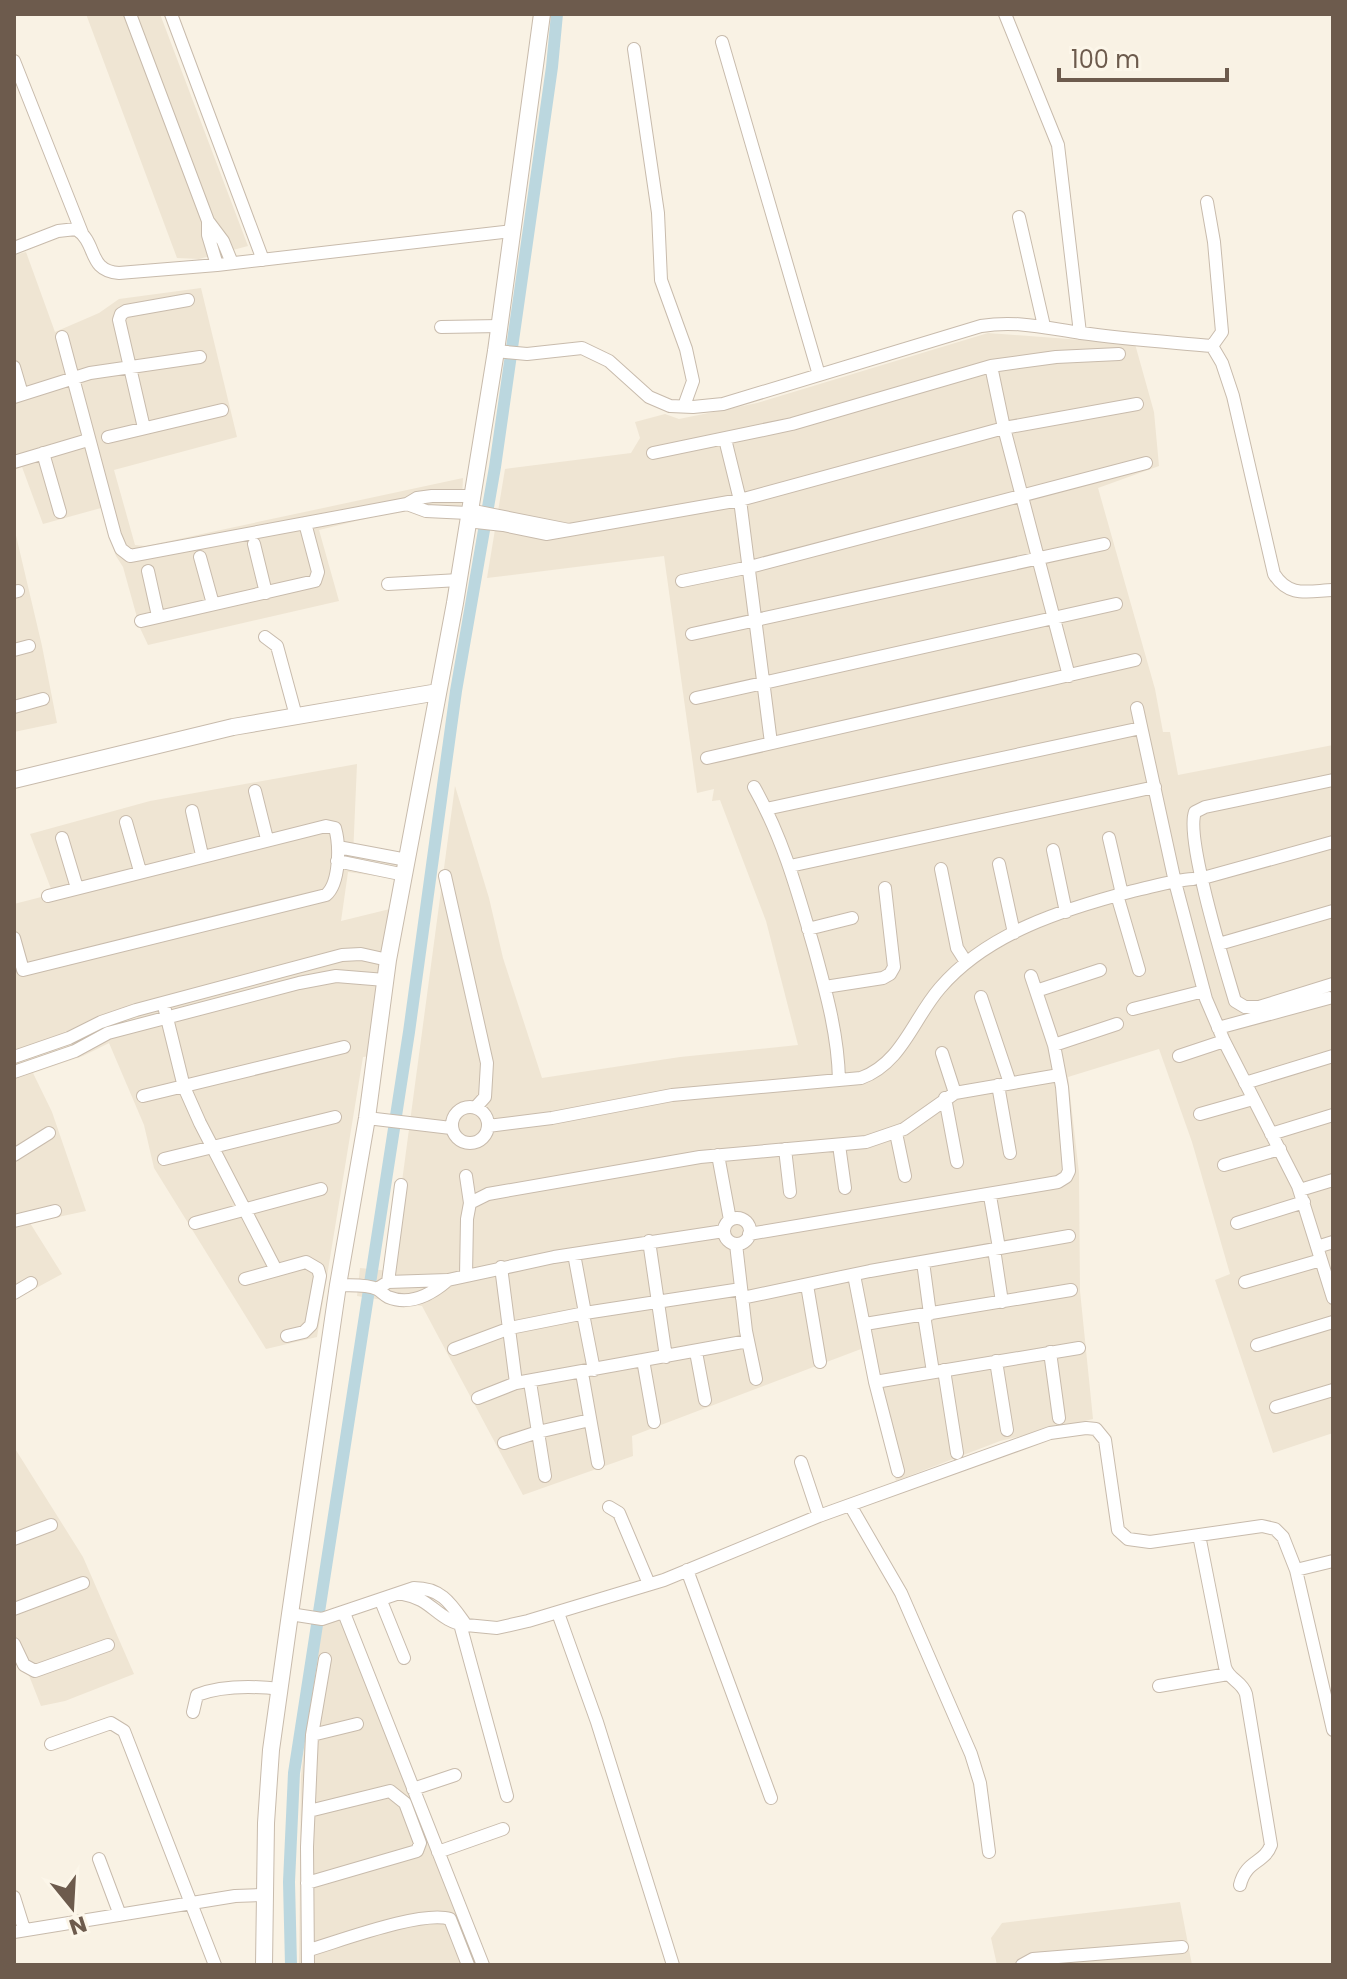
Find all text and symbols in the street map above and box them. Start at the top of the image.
scale bar [1059,32,1227,82]
text: 100 m [1071,43,1140,76]
north arrow [32,1867,112,1947]
text: N [65,1908,91,1943]

